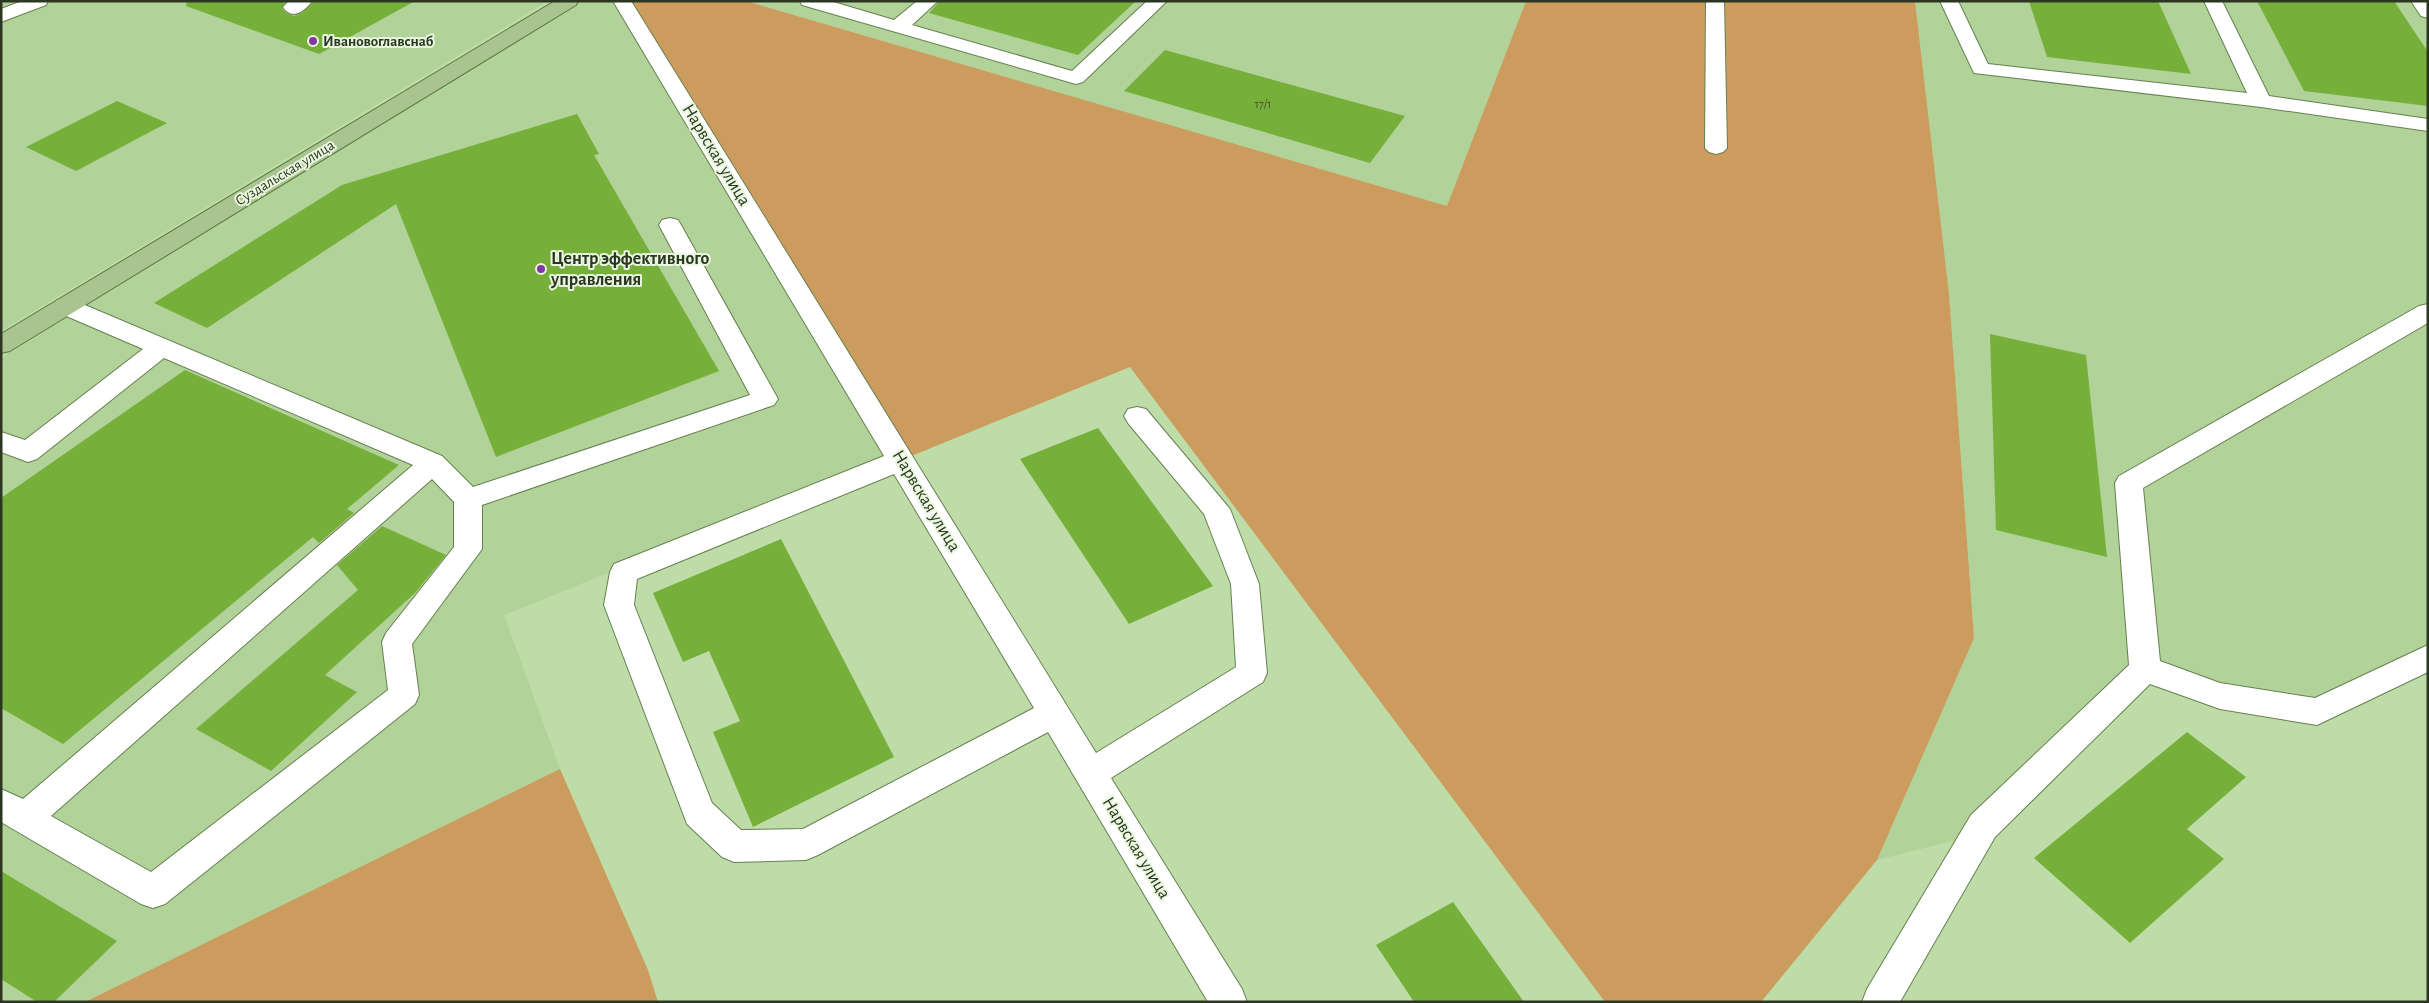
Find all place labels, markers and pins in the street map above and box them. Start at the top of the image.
place label: Ивановоглавснаб [323,34,434,49]
marker: Ивановоглавснаб [307,35,319,47]
place label: Центр эффективного управления [550,250,709,289]
marker: Центр эффективного управления [535,263,547,275]

